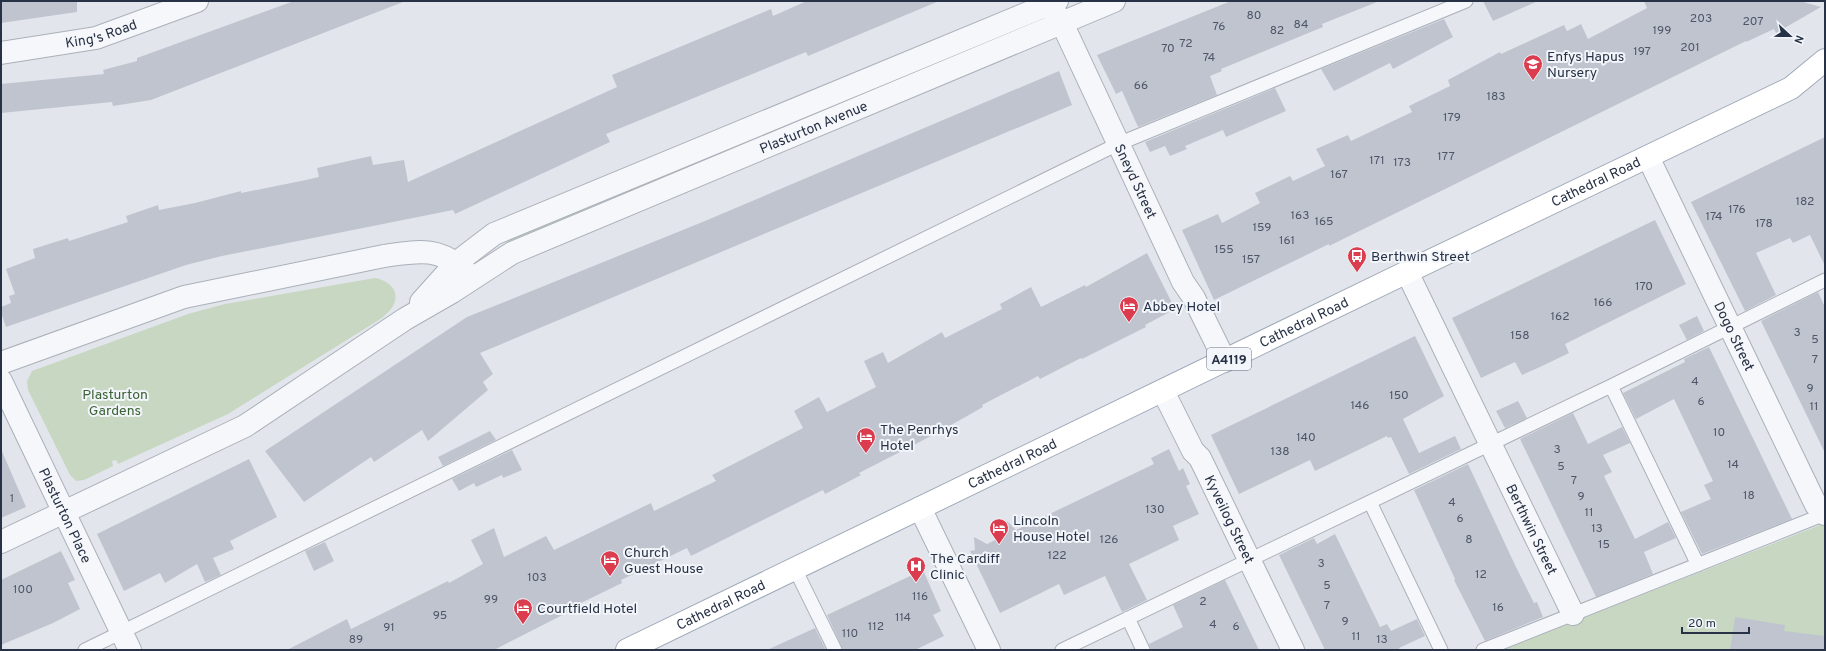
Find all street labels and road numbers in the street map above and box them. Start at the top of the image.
street label: King's Road [64,17,140,53]
street label: Plasturton Avenue [757,98,870,158]
street label: Sneyd Street [1110,142,1159,222]
street label: Cathedral Road [1549,154,1644,212]
street label: Cathedral Road [1257,295,1352,352]
street label: Dogo Street [1709,299,1757,374]
road number: A4119 [1207,348,1251,370]
street label: Cathedral Road [965,436,1060,493]
street label: Plasturton Place [34,466,94,566]
street label: Kyveilog Street [1200,473,1257,567]
street label: Berthwin Street [1501,482,1560,578]
street label: Cathedral Road [674,577,769,635]

